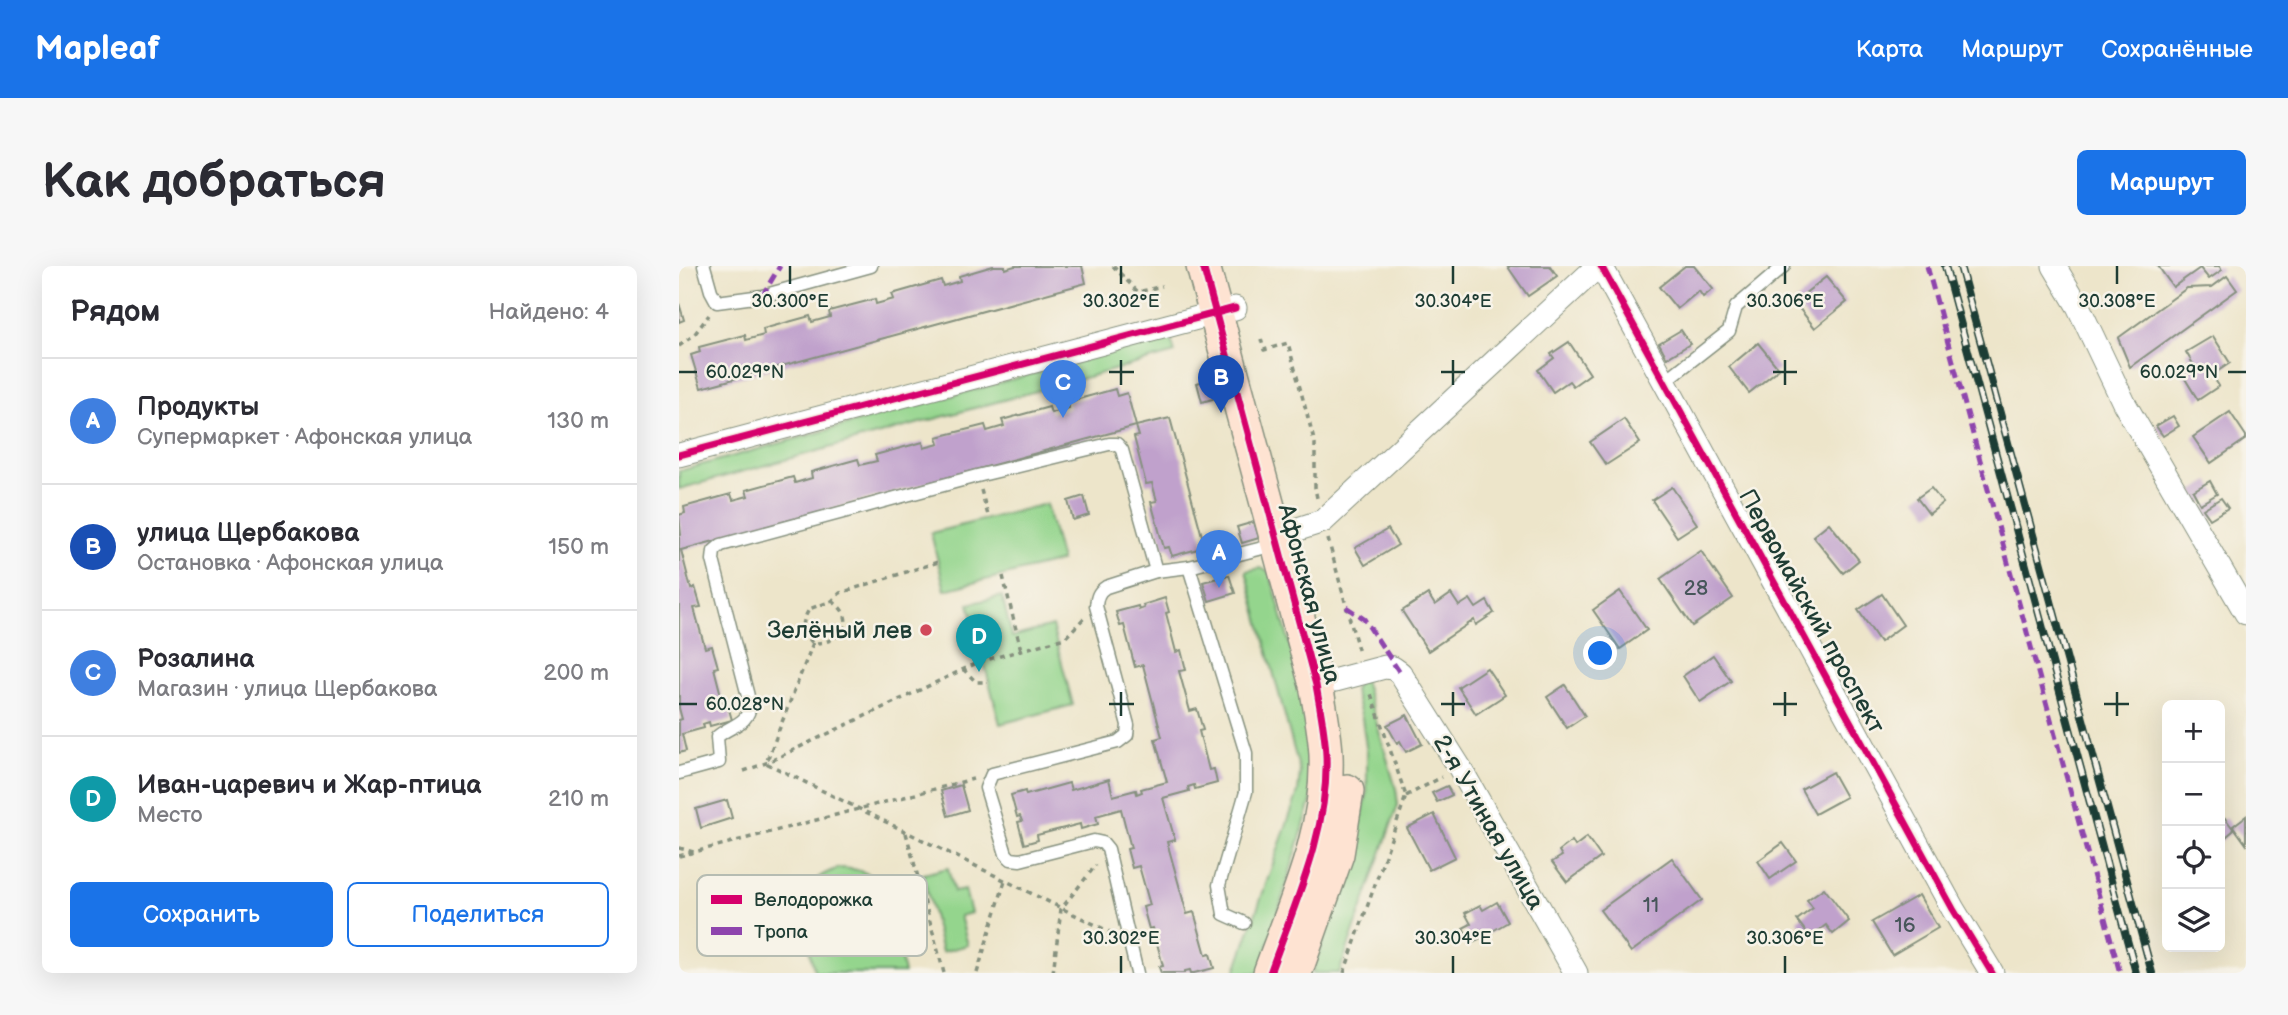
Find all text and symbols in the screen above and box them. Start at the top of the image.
text: Mapleaf [35,29,160,69]
text: Карта [1856,35,1923,64]
text: Маршрут [1961,35,2063,64]
text: Сохранённые [2101,35,2253,64]
button: Маршрут [2077,150,2246,215]
text: Как добраться [42,153,386,212]
text: 30.300°E [751,291,829,312]
text: 30.302°E [1082,291,1160,312]
text: 30.304°E [1414,291,1492,312]
text: 30.306°E [1746,291,1824,312]
text: 30.308°E [2078,291,2156,312]
text: Рядом [70,294,160,330]
text: Найдено: 4 [489,298,609,326]
pin: B [1198,355,1244,413]
pin: C [1040,360,1086,418]
text: 60.029°N [706,362,784,383]
text: 60.029°N [2140,362,2218,383]
text: Продукты [137,392,259,423]
text: A [86,407,100,435]
text: 130 m [547,407,609,435]
text: Супермаркет · Афонская улица [137,423,472,451]
street label: Первомайский проспект [1732,484,1891,738]
street label: Афонская улица [1271,500,1348,687]
text: улица Щербакова [137,518,359,549]
pin: A [1196,530,1242,588]
text: B [85,533,101,561]
text: 150 m [548,533,609,561]
text: Остановка · Афонская улица [137,549,444,577]
house number: 28 [1684,576,1708,601]
pin: D [956,614,1002,672]
place label: Зелёный лев [767,616,912,645]
marker: Зелёный лев [918,622,934,638]
your location [1583,636,1617,670]
text: Розалина [137,644,254,675]
text: C [85,659,101,687]
text: 200 m [543,659,609,687]
text: Магазин · улица Щербакова [137,675,438,703]
text: 60.028°N [706,694,784,715]
map controls [2162,700,2225,952]
button: + [2162,700,2225,763]
street label: 2-я Утиная улица [1427,730,1550,915]
button: − [2162,763,2225,826]
text: Иван-царевич и Жар-птица [137,770,481,801]
text: D [85,785,101,813]
text: 210 m [548,785,609,813]
text: Место [137,801,203,829]
button: locate [2162,826,2225,889]
legend [697,875,927,956]
button: Сохранить [70,882,333,947]
button: Поделиться [347,882,609,947]
text: Велодорожка [754,889,873,912]
button: layers [2162,889,2225,952]
house number: 11 [1643,893,1659,918]
house number: 16 [1895,913,1916,938]
text: Тропа [754,921,808,944]
text: 30.302°E [1082,928,1160,949]
text: 30.304°E [1414,928,1492,949]
text: 30.306°E [1746,928,1824,949]

